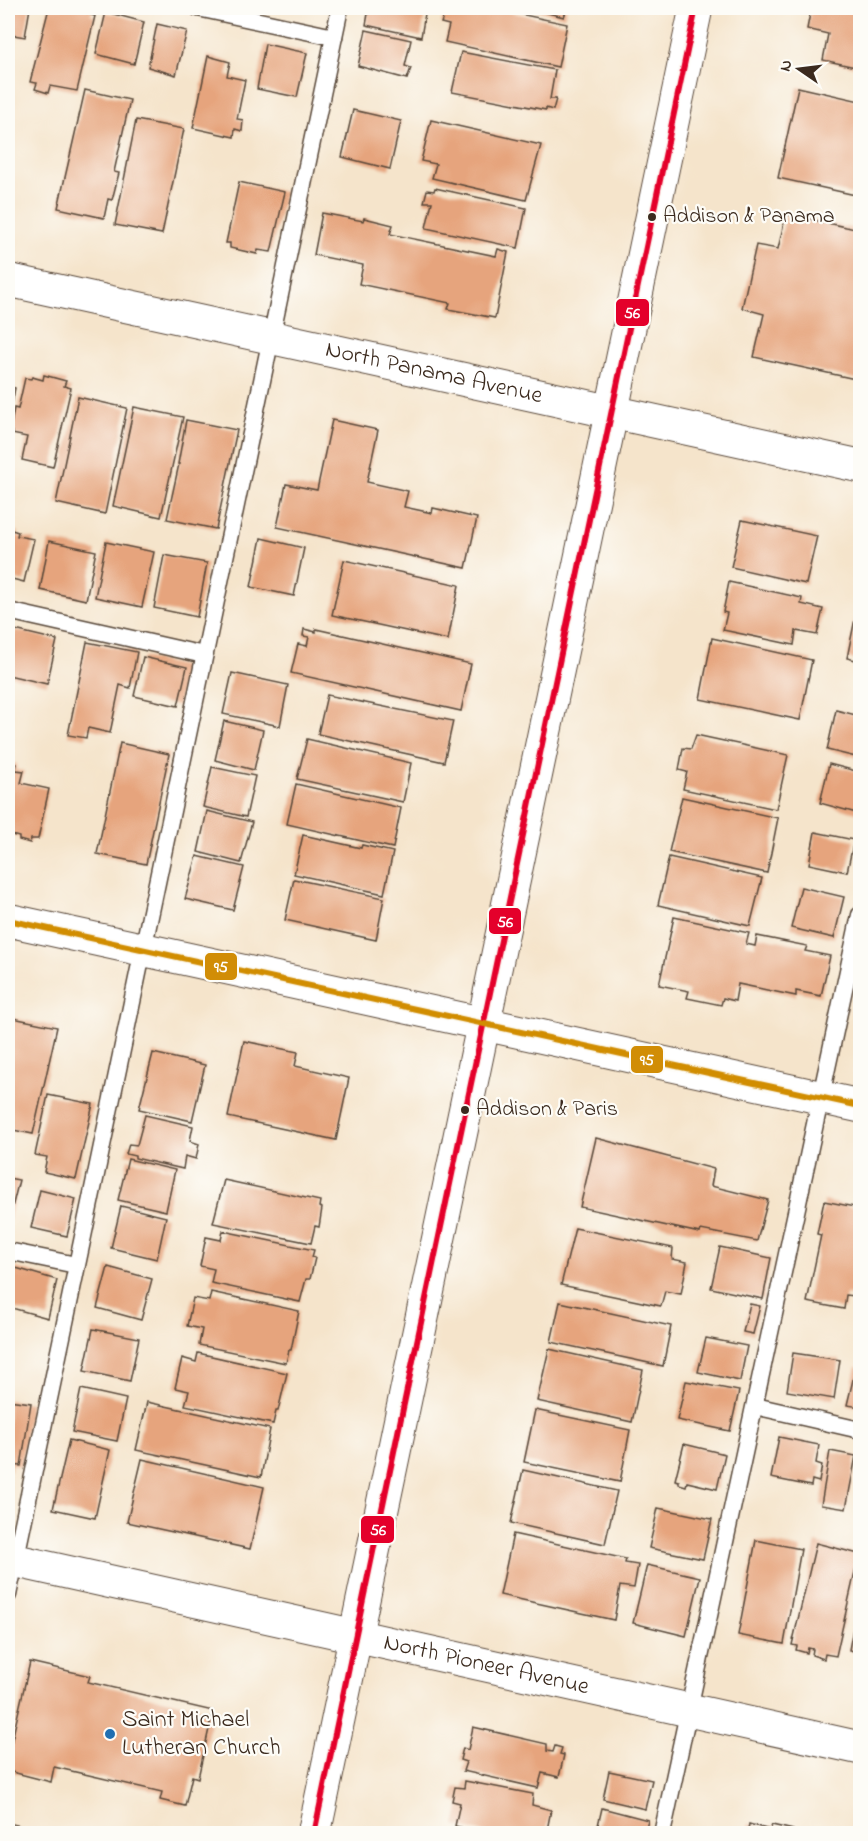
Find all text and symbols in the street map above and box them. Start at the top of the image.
north arrow [769,39,829,99]
text: N [773,58,799,74]
place label: Addison & Panama [663,201,835,233]
marker: Addison & Panama [646,211,658,223]
line badge: 56 [615,298,650,327]
text: 56 [624,302,641,326]
street label: North Panama Avenue [322,332,546,414]
line badge: 56 [488,907,522,935]
text: 56 [497,911,514,935]
line badge: 95 [204,952,238,981]
text: 95 [213,956,229,980]
line badge: 95 [630,1045,664,1074]
text: 95 [639,1049,655,1073]
place label: Addison & Paris [476,1094,618,1126]
marker: Addison & Paris [459,1104,471,1116]
line badge: 56 [360,1515,395,1544]
text: 56 [370,1519,387,1543]
street label: North Pioneer Avenue [380,1625,593,1705]
place label: Saint Michael Lutheran Church [122,1703,281,1766]
marker: Saint Michael Lutheran Church [103,1727,117,1741]

